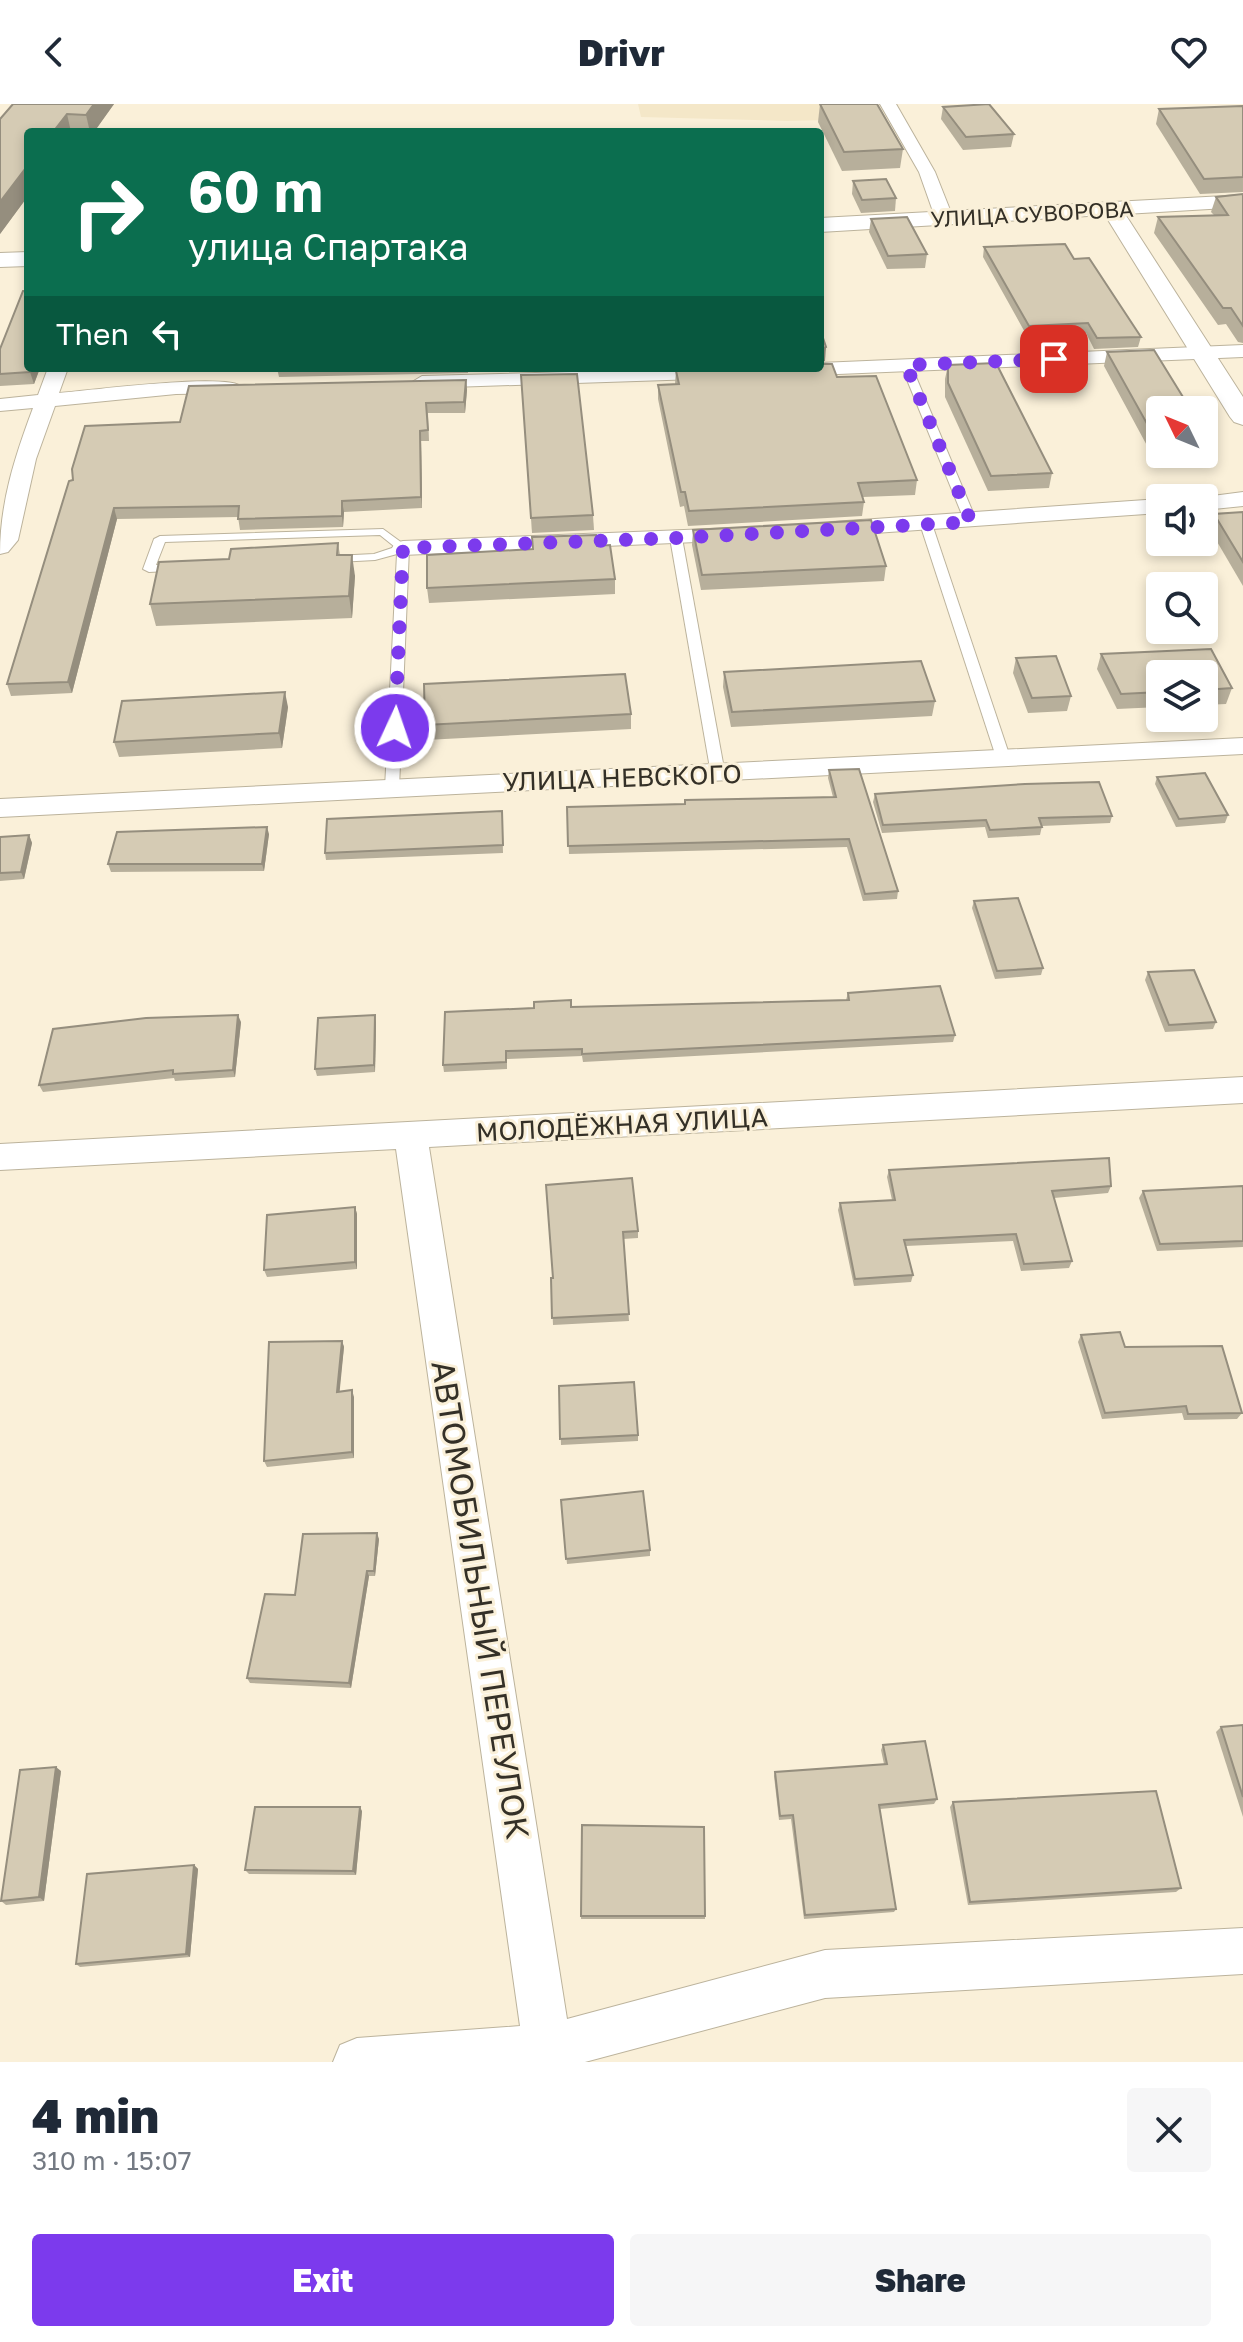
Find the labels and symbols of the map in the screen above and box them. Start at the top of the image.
street label: УЛИЦА СУВОРОВА [930,195,1134,232]
pin [1020,325,1088,393]
north arrow [1146,396,1218,468]
position arrow [353,686,437,770]
street label: УЛИЦА НЕВСКОГО [502,758,742,797]
street label: МОЛОДЁЖНАЯ УЛИЦА [475,1101,769,1148]
street label: АВТОМОБИЛЬНЫЙ ПЕРЕУЛОК [424,1358,538,1842]

